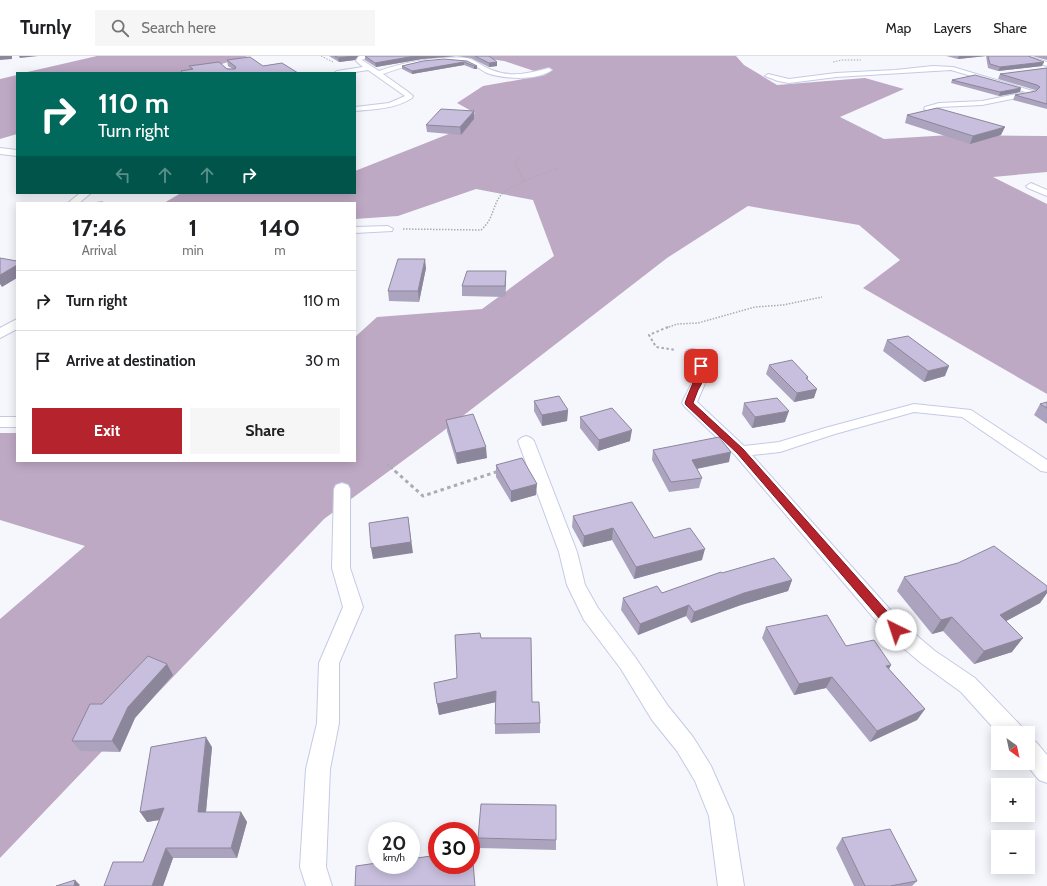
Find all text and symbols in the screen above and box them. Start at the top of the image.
search box [95,10,375,46]
text: Turnly [20,16,71,39]
icon: search [109,17,131,39]
text: Search here [141,19,216,37]
text: Map [886,19,911,37]
text: Layers [933,19,971,37]
text: Share [993,19,1027,37]
text: 110 m [98,86,169,120]
icon: right [32,88,84,140]
text: Turn right [98,120,169,142]
icon: left [112,164,134,186]
icon: ahead [154,164,176,186]
icon: ahead [196,164,218,186]
icon: right [238,164,260,186]
text: 17:46 [72,213,127,242]
text: 1 [189,213,197,242]
text: 140 [260,213,300,242]
text: Arrival [82,242,116,258]
text: min [182,242,204,258]
text: m [274,242,286,258]
icon: right [32,290,54,312]
text: Turn right [66,292,127,310]
text: 110 m [303,292,340,310]
pin [684,349,718,383]
icon: arrive [32,350,54,372]
text: Arrive at destination [66,352,196,370]
text: 30 m [305,352,340,370]
icon: arrive [690,355,712,377]
button: Exit [32,408,182,454]
button: Share [190,408,340,454]
position arrow [875,609,917,651]
north arrow [991,726,1035,770]
map controls [991,726,1035,874]
button: + [991,778,1035,822]
speed limit sign: 30 [428,822,480,874]
button: − [991,830,1035,874]
text: 20 [382,831,406,855]
text: km/h [383,851,405,864]

